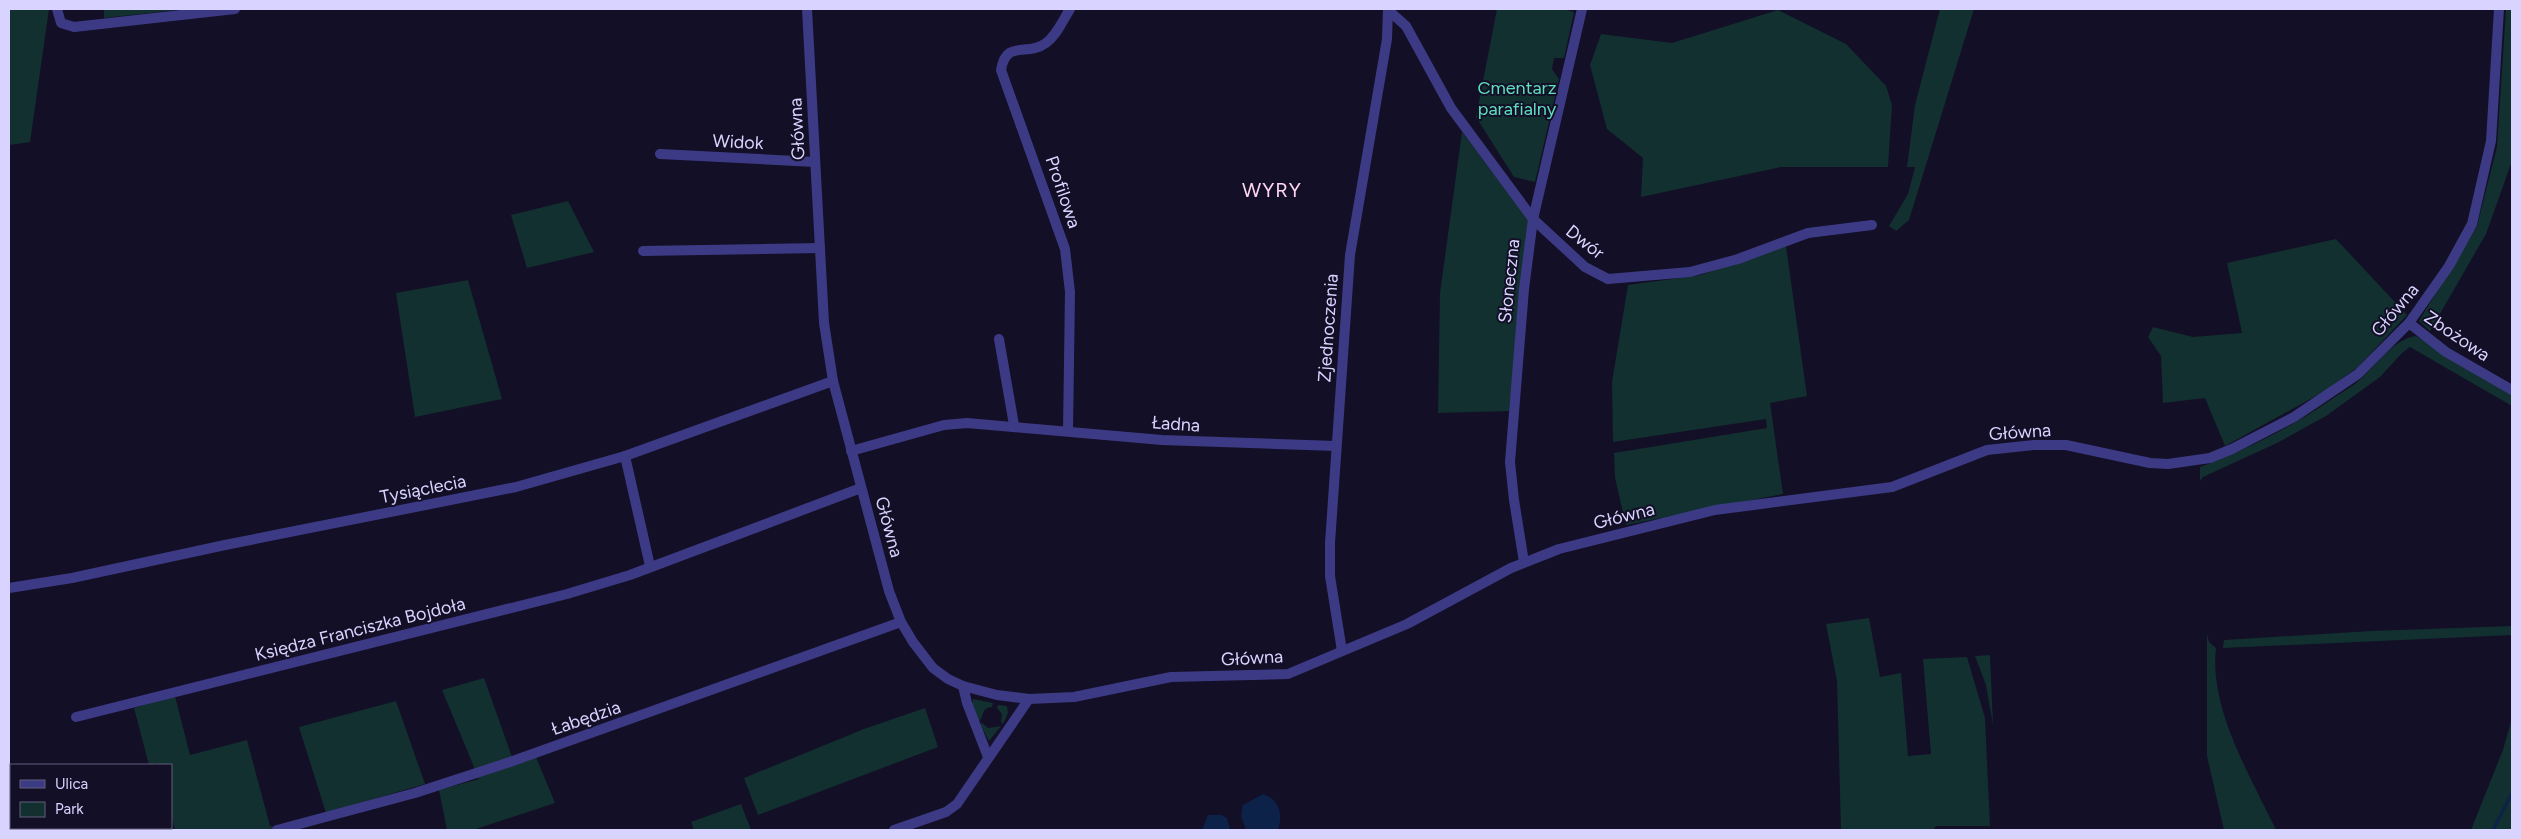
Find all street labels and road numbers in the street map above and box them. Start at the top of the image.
street label: Główna [784,97,810,161]
street label: Widok [712,130,764,154]
street label: Profilowa [1040,153,1086,231]
street label: Dwór [1561,220,1609,264]
street label: Słoneczna [1494,238,1524,324]
street label: Zjednoczenia [1313,273,1343,383]
street label: Główna [2367,279,2423,341]
street label: Zbożowa [2420,306,2494,366]
street label: Ładna [1151,411,1201,437]
street label: Główna [1988,419,2052,445]
street label: Tysiąclecia [378,470,468,508]
street label: Główna [870,494,908,560]
street label: Główna [1591,498,1657,534]
street label: Księdza Franciszka Bojdoła [253,592,467,666]
street label: Główna [1220,645,1284,671]
street label: Łabędzia [549,696,623,740]

